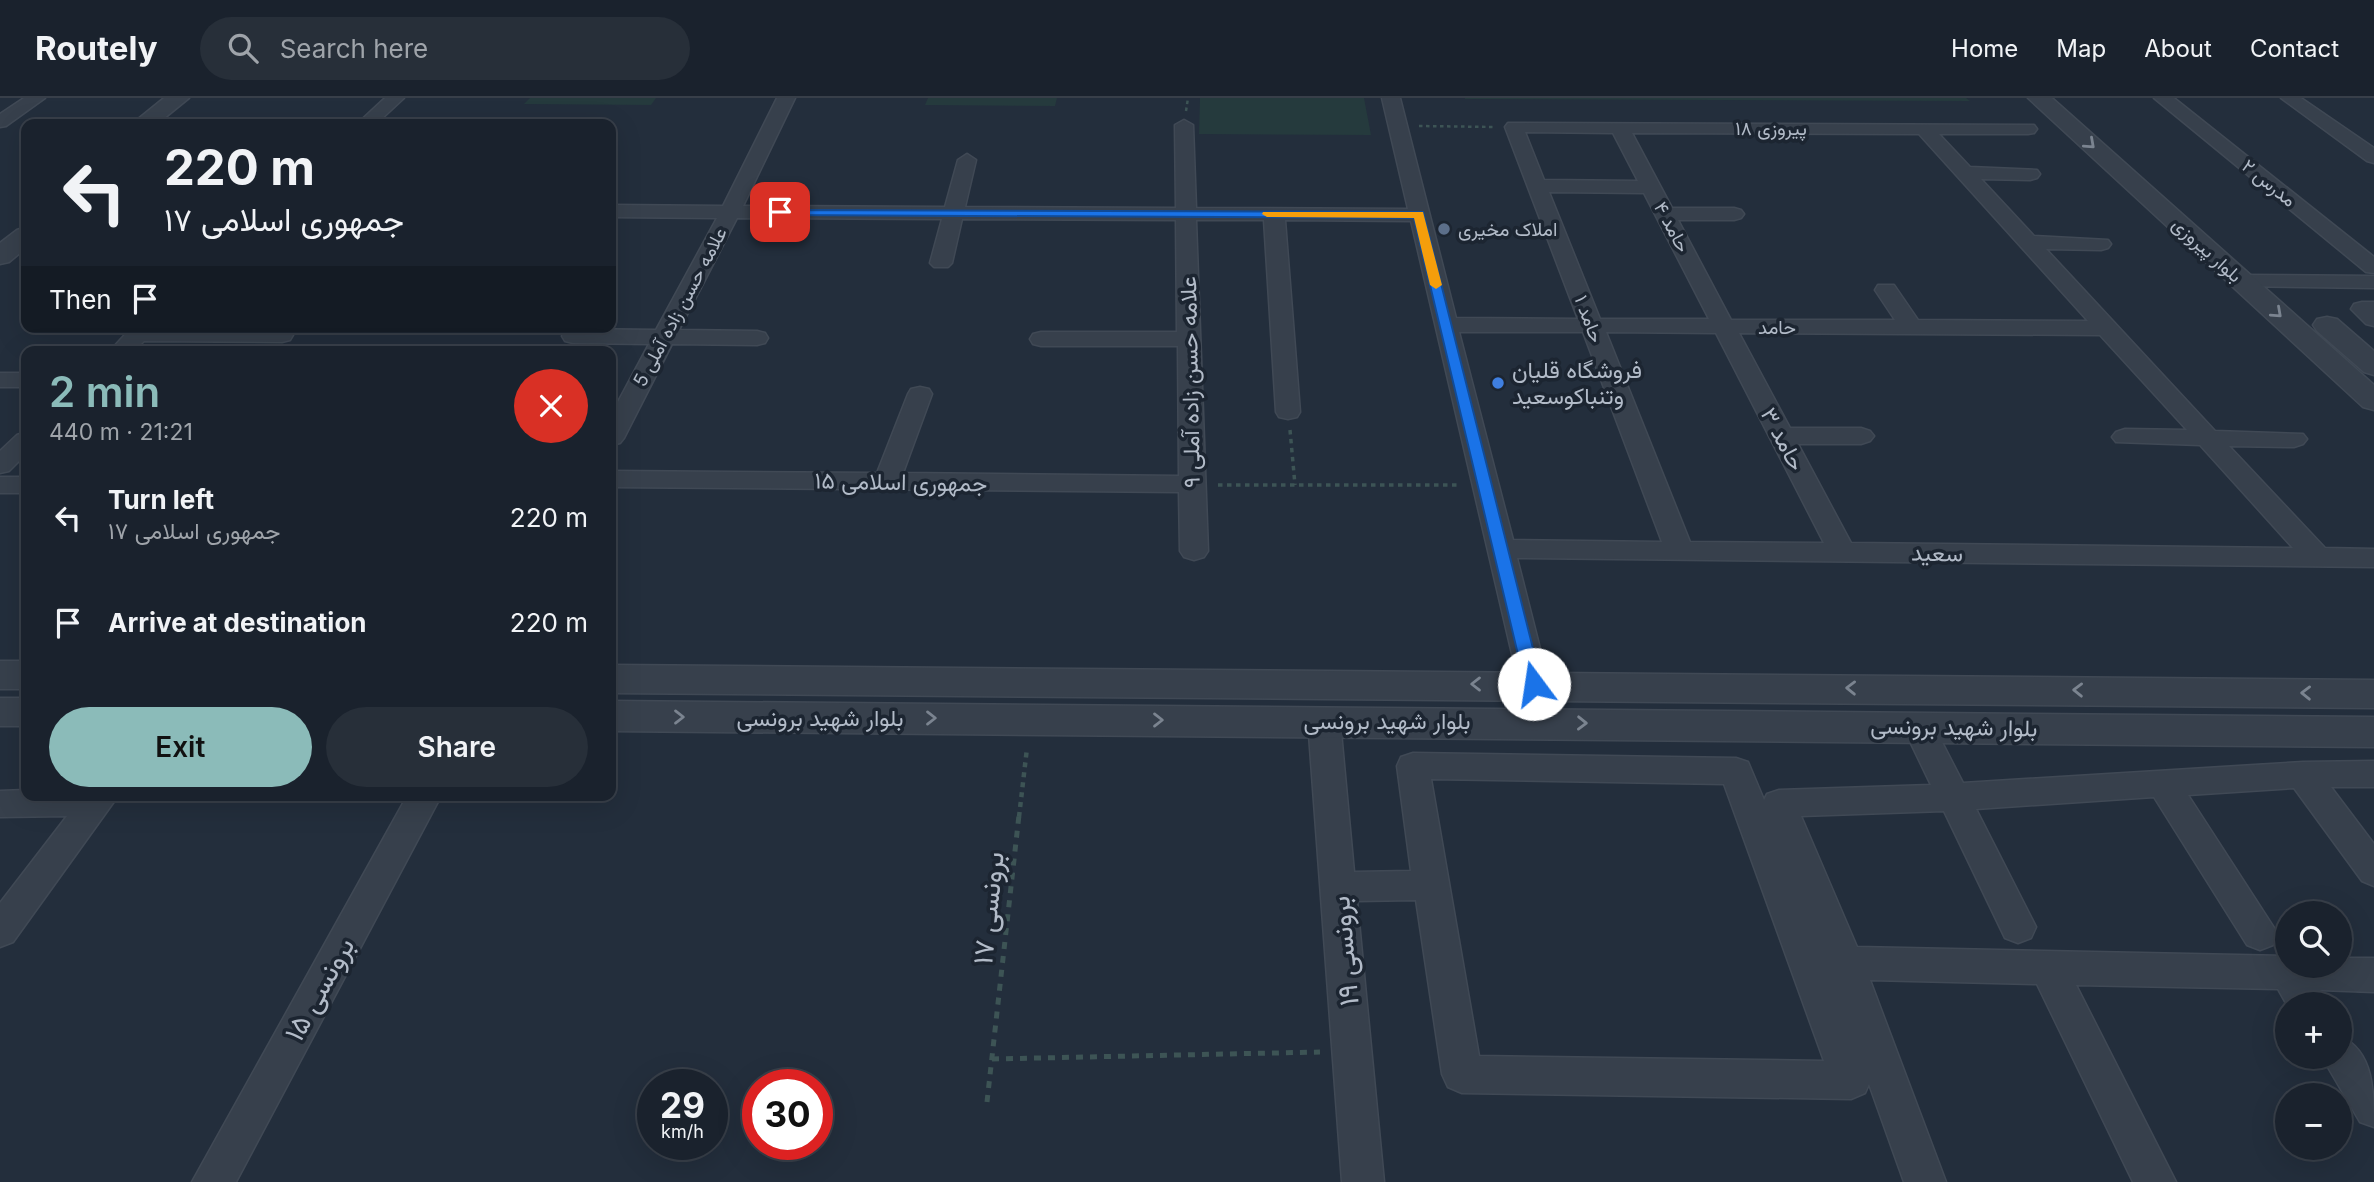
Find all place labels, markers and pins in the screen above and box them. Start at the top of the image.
pin [750,182,810,242]
place label: املاک مخیری [1458,218,1557,241]
marker: املاک مخیری [1436,221,1452,237]
place label: فروشگاه قلیان وتنباکوسعید [1512,356,1642,411]
marker: فروشگاه قلیان وتنباکوسعید [1490,375,1506,391]

